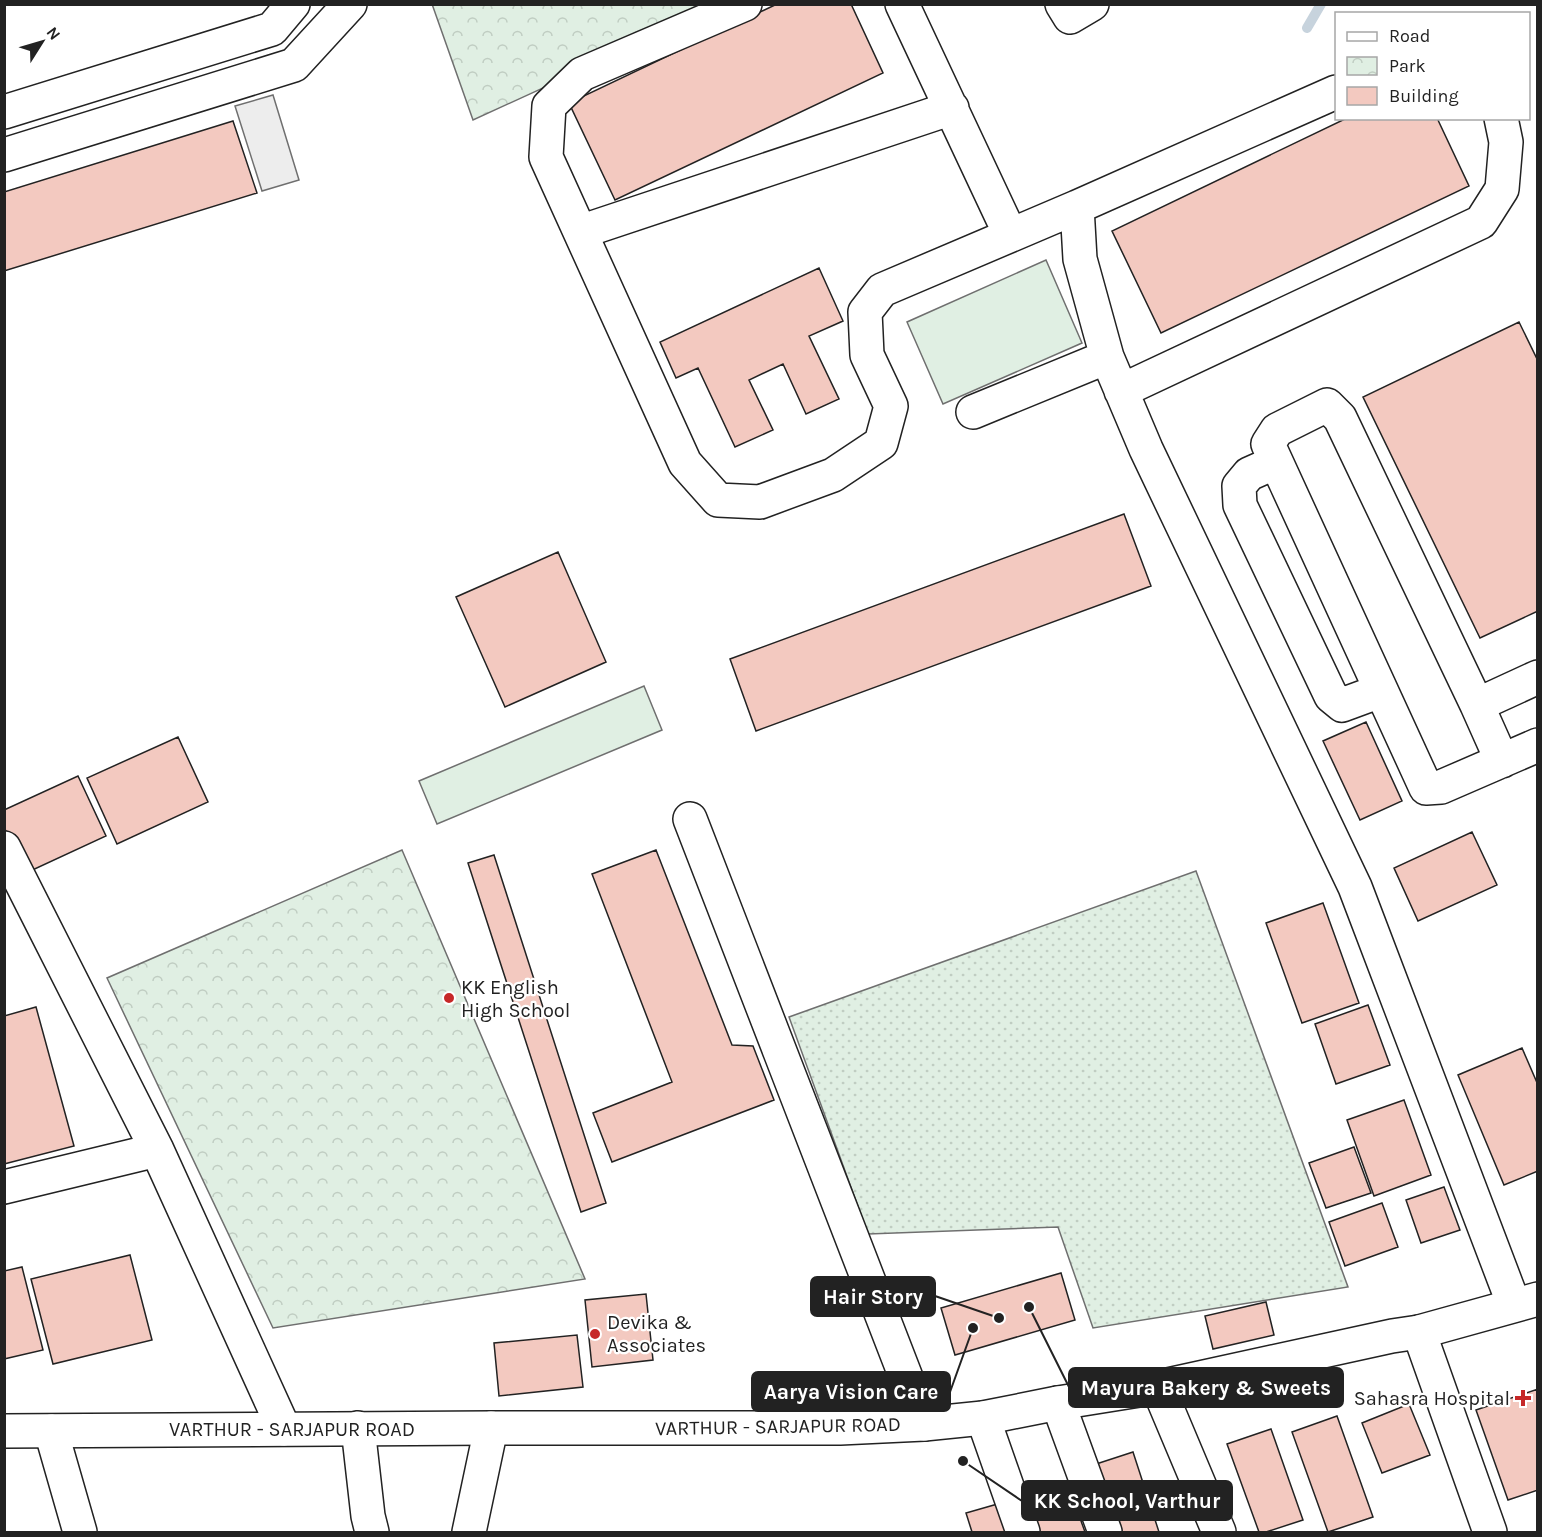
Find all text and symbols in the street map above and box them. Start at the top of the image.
north arrow [12,12,72,72]
legend [1335,12,1530,120]
text: N [43,23,65,44]
text: Road [1389,25,1430,47]
text: Park [1389,55,1426,77]
text: Building [1389,85,1459,107]
place label: KK English High School [461,976,570,1022]
marker: KK English High School [442,991,456,1005]
callout: Hair Story [811,1277,935,1316]
text: Hair Story [823,1285,923,1309]
place label: Devika & Associates [607,1311,706,1357]
marker: Devika & Associates [588,1327,602,1341]
callout: Mayura Bakery & Sweets [1069,1368,1343,1407]
callout: Aarya Vision Care [752,1372,950,1411]
text: Mayura Bakery & Sweets [1081,1376,1331,1400]
text: Aarya Vision Care [764,1380,938,1404]
place label: Sahasra Hospital [1354,1387,1510,1410]
marker: Sahasra Hospital [1514,1389,1532,1407]
street label: VARTHUR - SARJAPUR ROAD [655,1413,901,1440]
street label: VARTHUR - SARJAPUR ROAD [169,1418,415,1441]
callout: KK School, Varthur [1022,1481,1232,1520]
text: KK School, Varthur [1034,1489,1221,1513]

